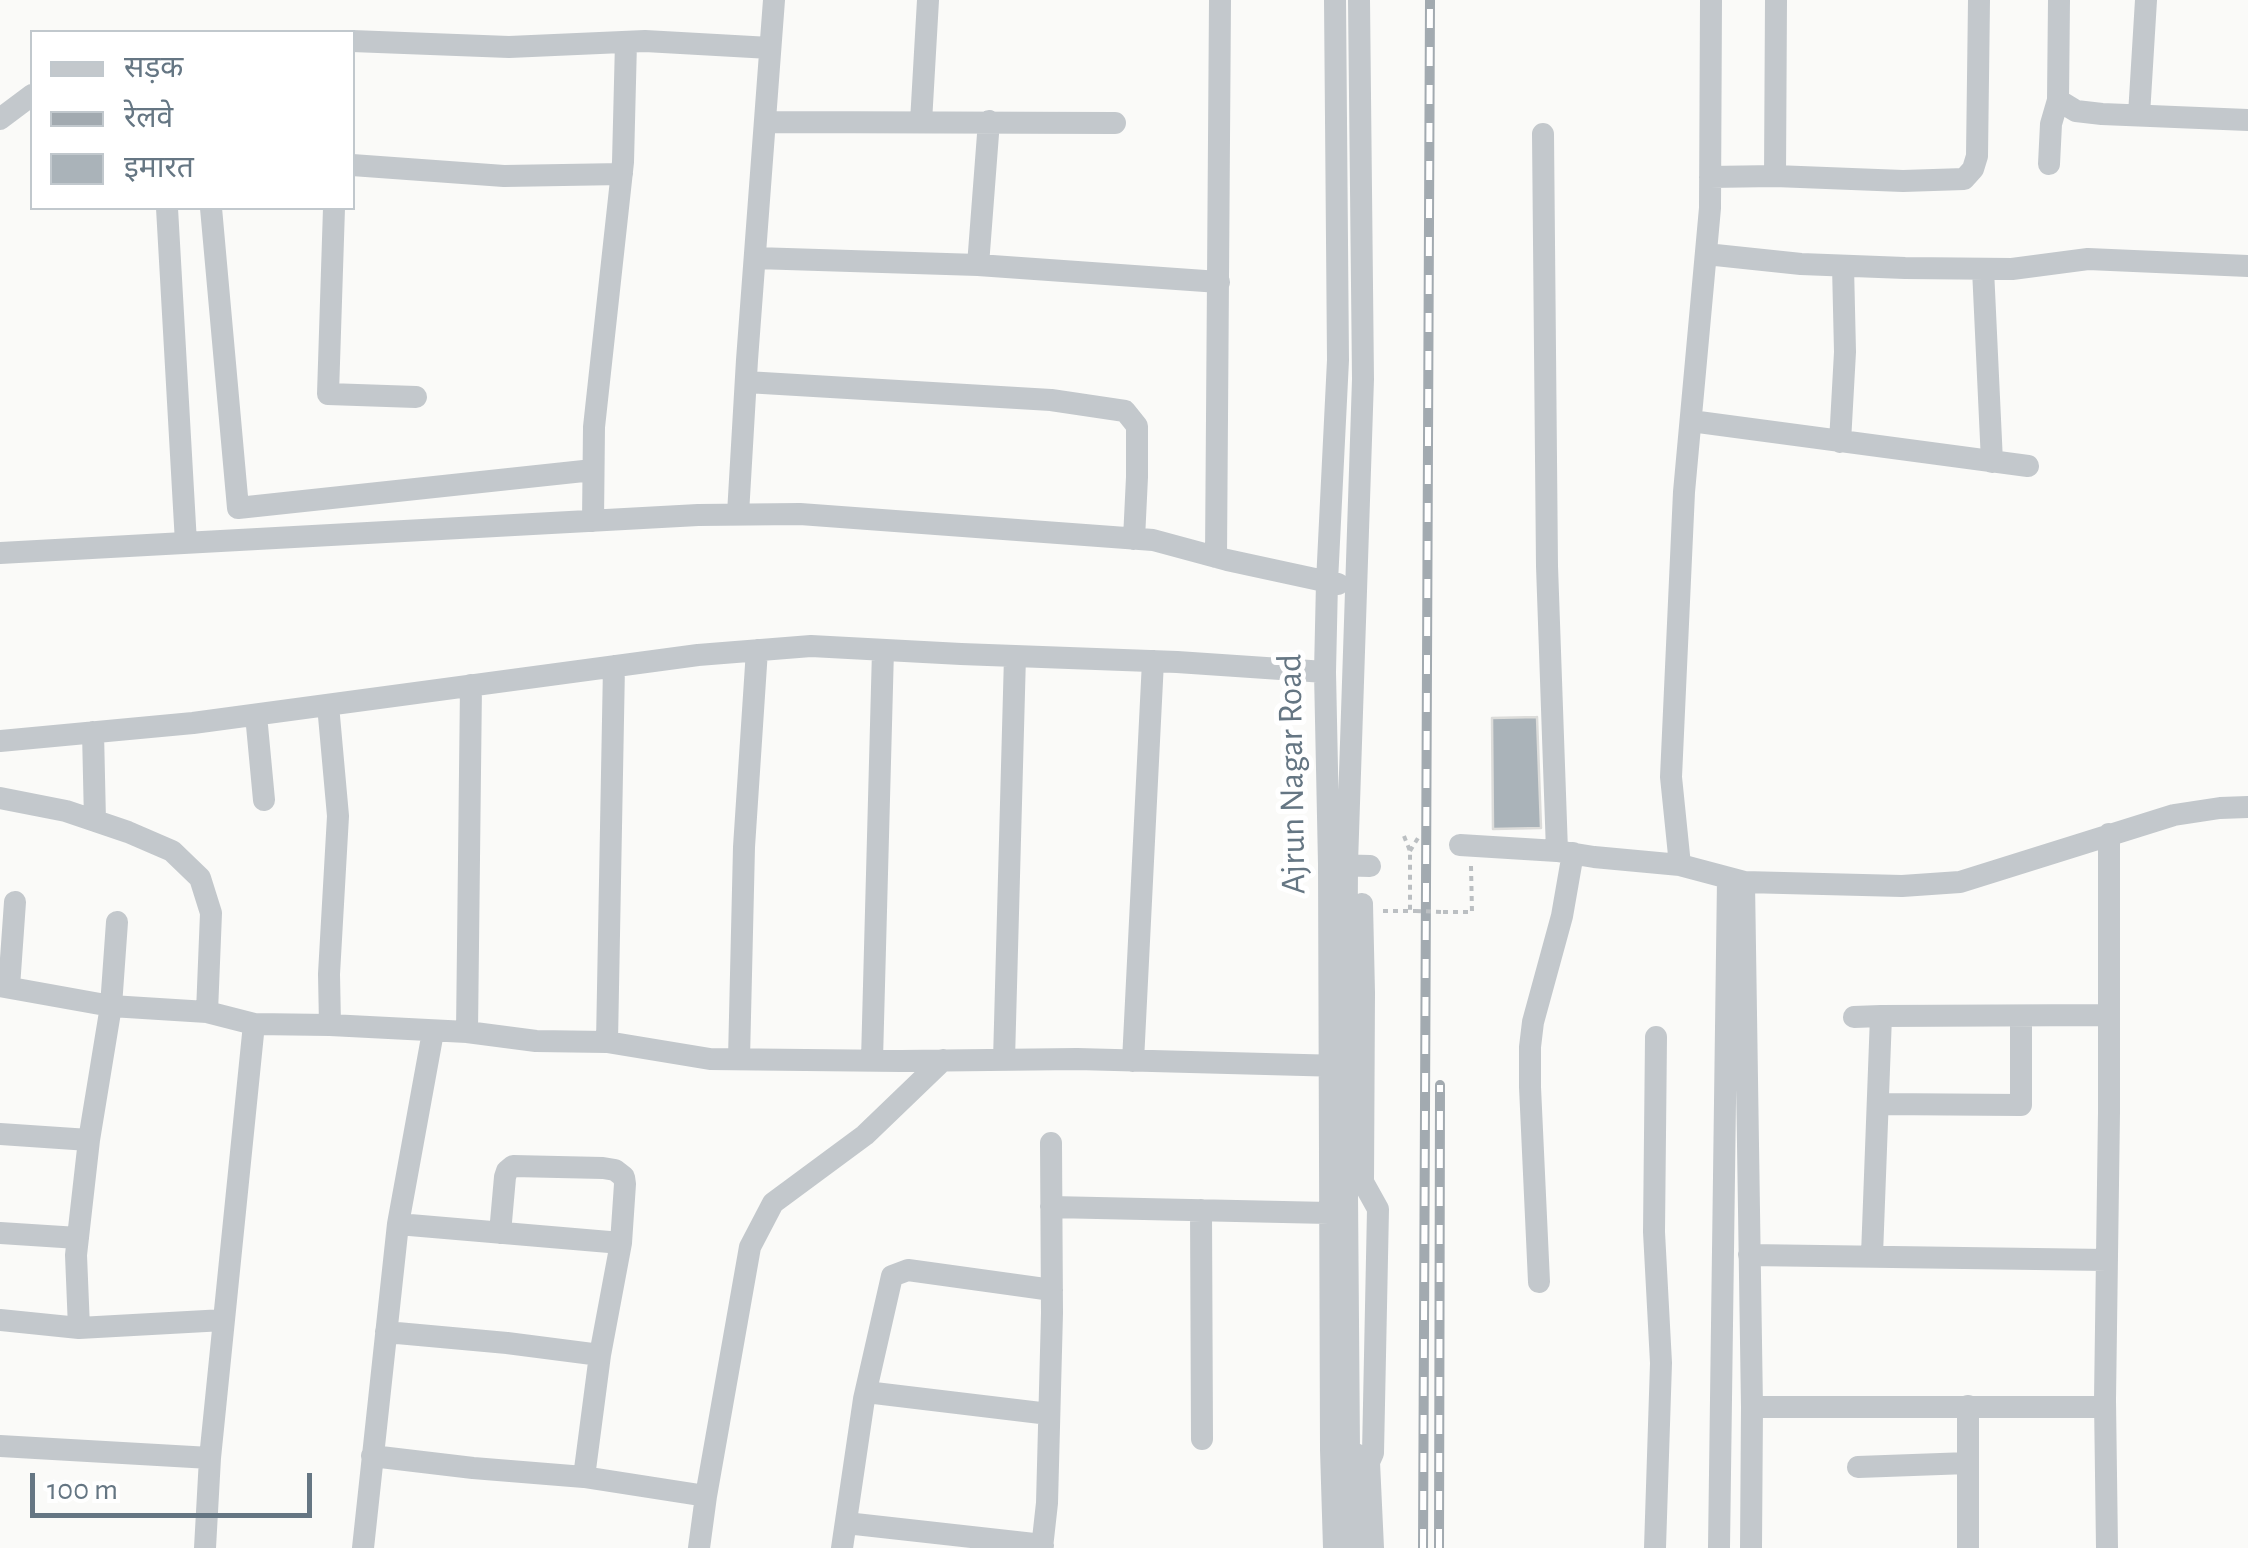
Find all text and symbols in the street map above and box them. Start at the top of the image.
legend [30,30,355,210]
text: सड़क [124,53,183,83]
text: रेलवे [124,103,173,133]
text: इमारत [124,153,194,183]
street label: Ajrun Nagar Road [1269,653,1315,895]
scale bar [35,1453,318,1515]
text: 100 m [47,1475,118,1505]

